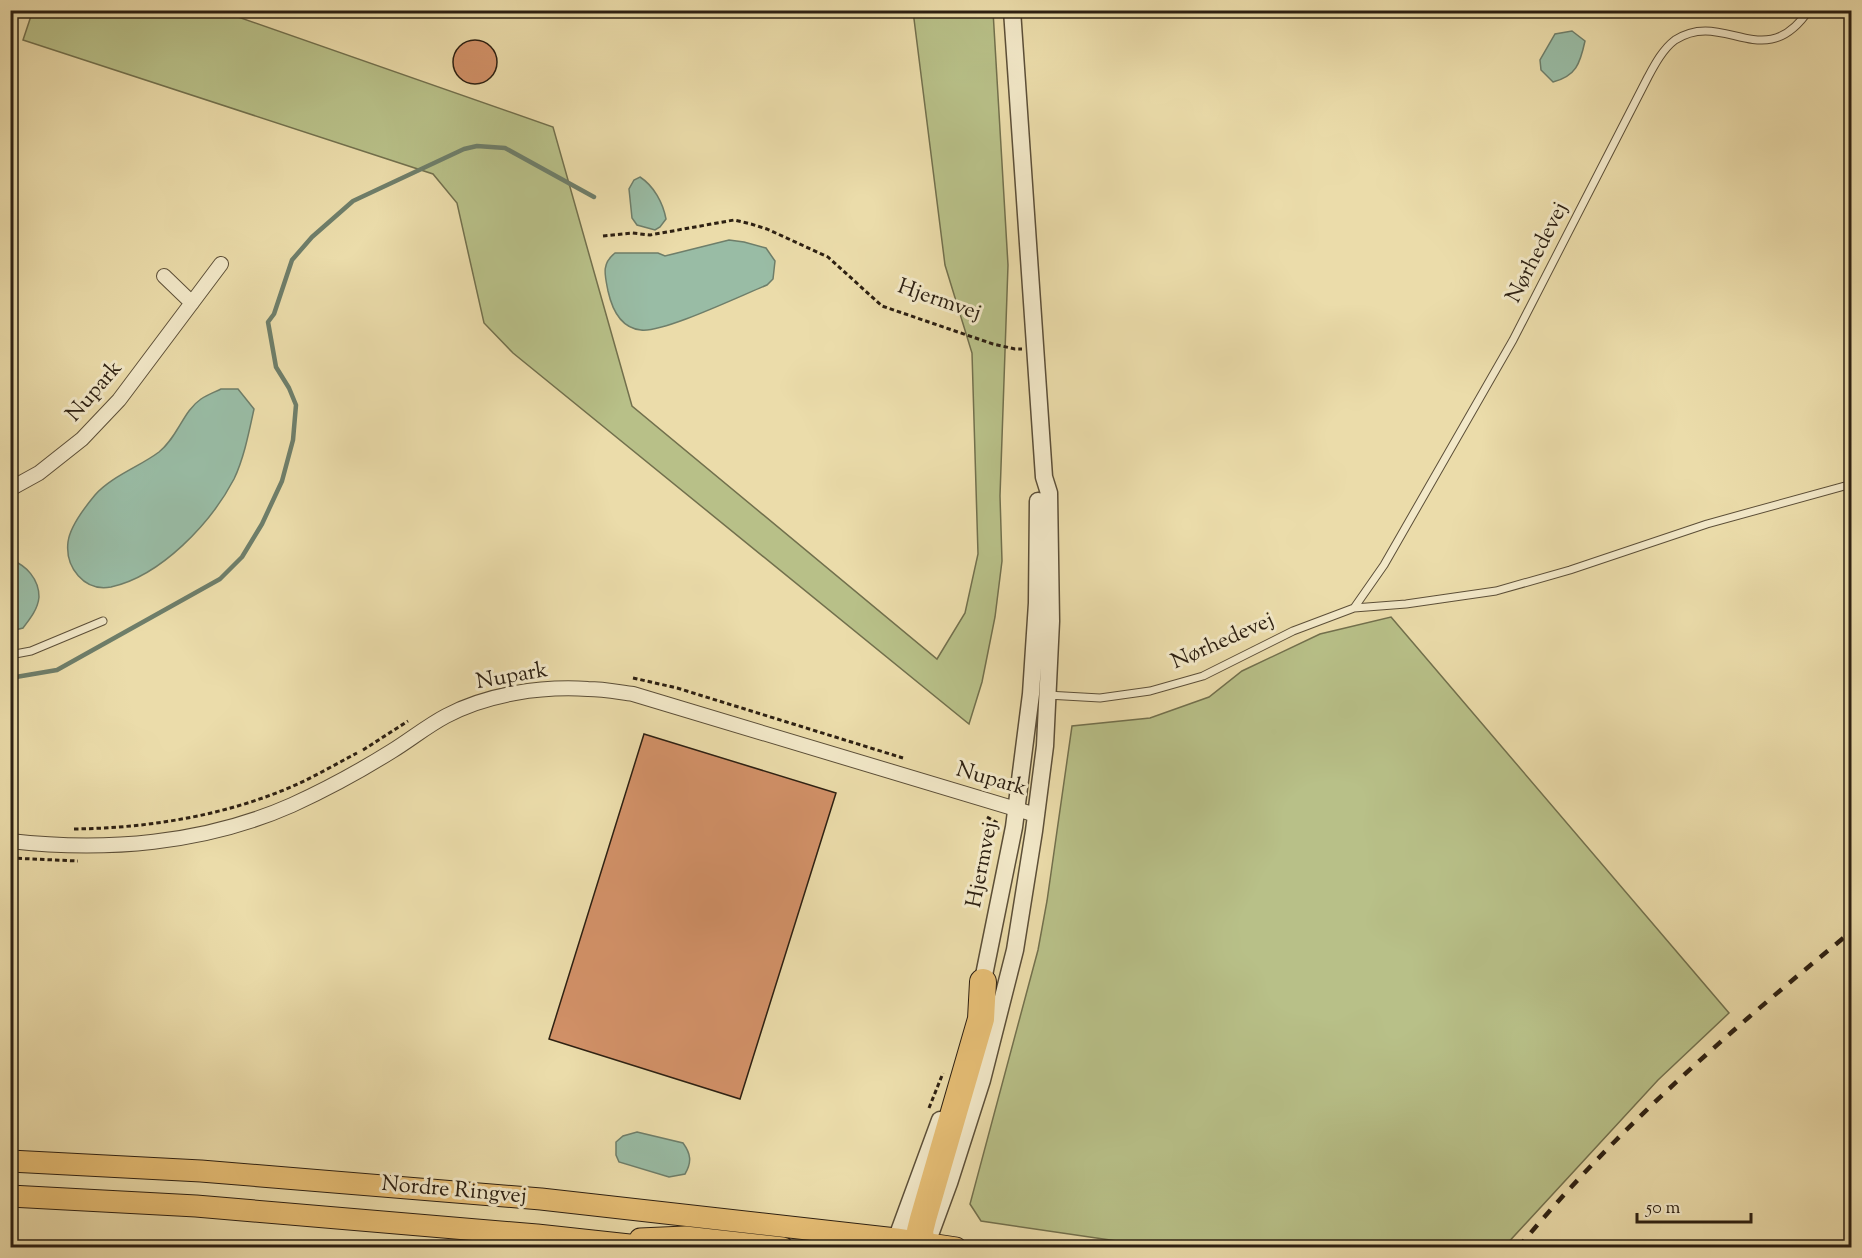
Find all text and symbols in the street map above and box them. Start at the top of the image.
street label: Nørhedevej [1499,197,1577,309]
street label: Hjermvej [893,272,985,330]
street label: Nupark [59,354,131,430]
street label: Nørhedevej [1166,605,1280,679]
street label: Nupark [474,655,550,699]
street label: Nupark [952,755,1030,805]
street label: Hjermvej [959,819,1007,911]
street label: Nordre Ringvej [380,1169,528,1213]
scale bar [1637,1186,1751,1224]
text: 50 m [1645,1196,1681,1222]

